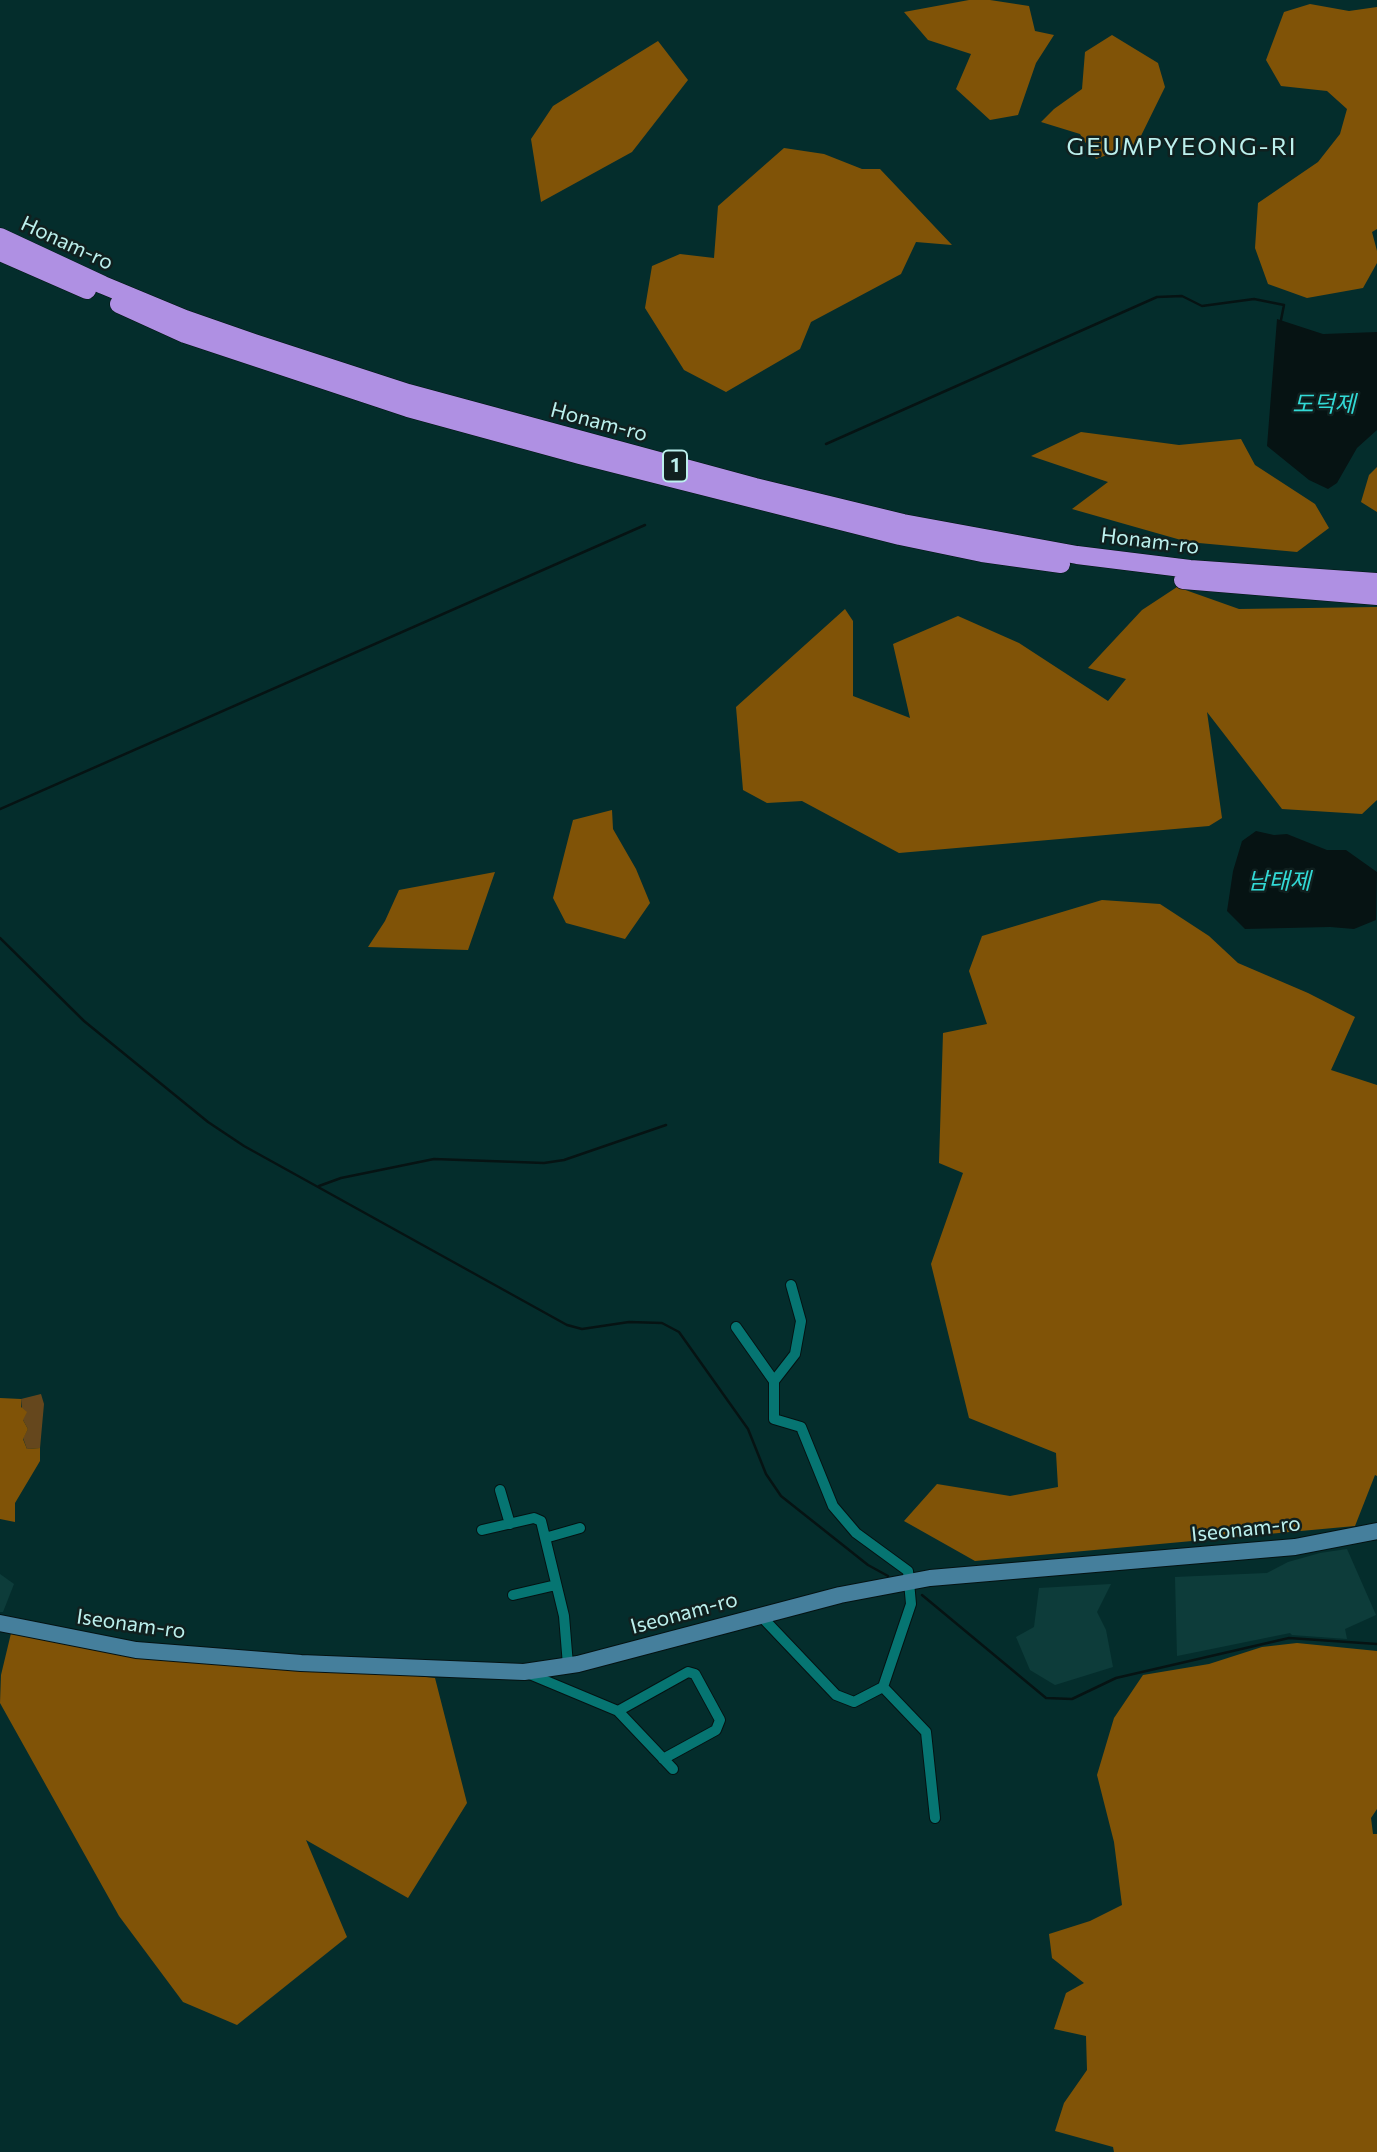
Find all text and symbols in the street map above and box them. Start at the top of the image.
district label: GEUMPYEONG-RI [1068,133,1296,161]
street label: Honam-ro [17,211,117,275]
water label: 도덕제 [1292,390,1356,418]
street label: Honam-ro [548,397,650,447]
road number: 1 [663,450,687,481]
street label: Honam-ro [1099,522,1201,560]
water label: 남태제 [1247,867,1311,895]
street label: Iseonam-ro [1190,1511,1302,1547]
street label: Iseonam-ro [628,1587,740,1639]
street label: Iseonam-ro [75,1604,187,1644]

